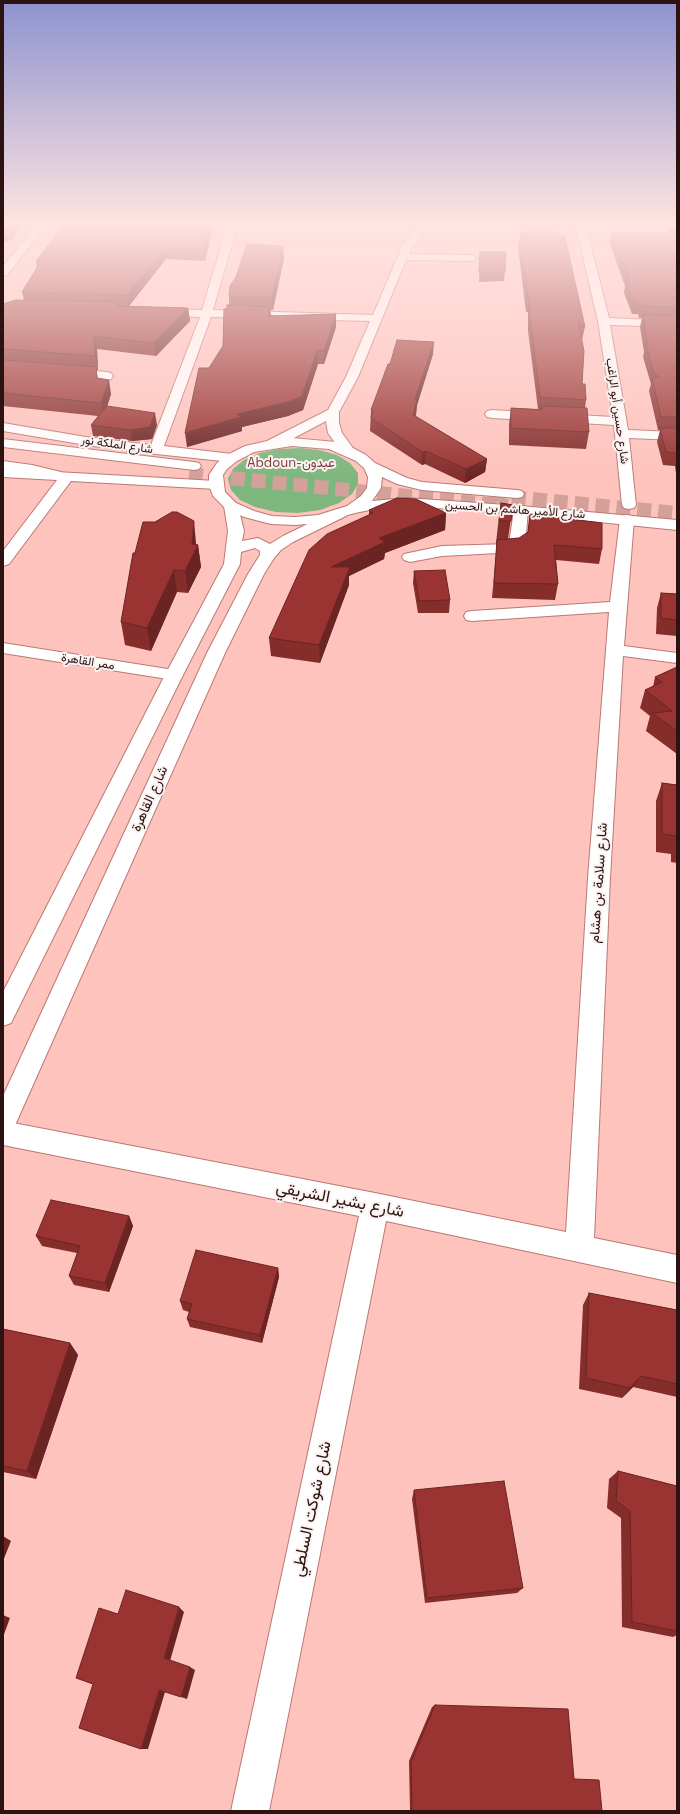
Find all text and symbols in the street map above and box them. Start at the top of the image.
street label: شارع حسين أبو الراغب [602,357,632,465]
street label: شارع الملكة نور [80,433,154,457]
district label: Abdoun-عبدون [247,455,335,471]
street label: شارع الأمير هاشم بن الحسين [444,498,586,522]
street label: ممر القاهرة [60,651,116,673]
street label: شارع القاهرة [128,764,172,834]
street label: شارع سلامة بن هشام [586,822,612,944]
street label: شارع بشير الشريقي [274,1178,406,1222]
street label: شارع شوكت السلطي [288,1439,336,1579]

